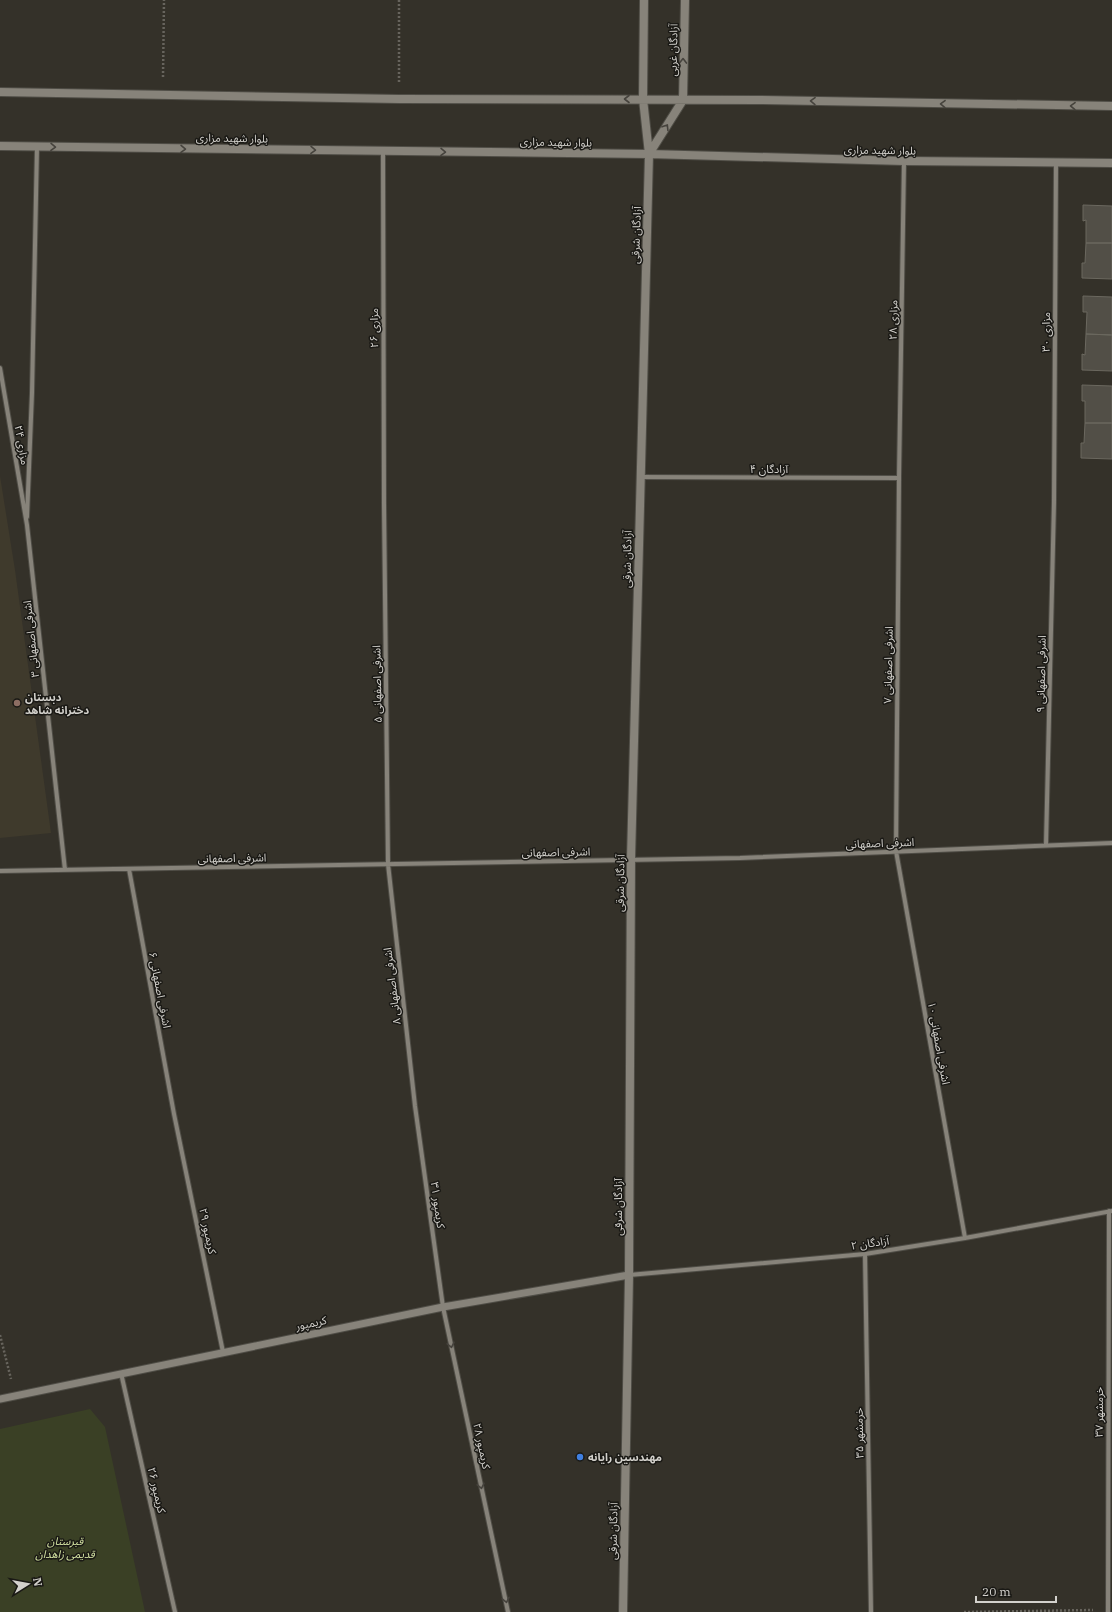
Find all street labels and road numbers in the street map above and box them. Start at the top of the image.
street label: آزادگان غربی [666,23,681,76]
street label: بلوار شهید مزاری [196,130,268,146]
street label: بلوار شهید مزاری [520,134,592,150]
street label: بلوار شهید مزاری [844,142,916,158]
street label: آزادگان شرقی [628,205,644,264]
street label: مزاری ۲۸ [886,300,900,340]
street label: مزاری ۲۶ [367,308,381,348]
street label: مزاری ۳۰ [1039,312,1053,352]
street label: مزاری ۲۴ [12,424,32,466]
street label: آزادگان ۴ [750,462,789,476]
street label: آزادگان شرقی [619,529,635,588]
street label: اشرفی اصفهانی ۳ [20,600,42,678]
street label: اشرفی اصفهانی ۷ [880,626,896,704]
street label: اشرفی اصفهانی ۹ [1033,635,1049,713]
street label: اشرفی اصفهانی ۵ [369,645,385,723]
street label: اشرفی اصفهانی [845,835,915,851]
street label: اشرفی اصفهانی [522,844,590,860]
street label: اشرفی اصفهانی [198,850,266,866]
street label: آزادگان شرقی [612,853,628,912]
street label: اشرفی اصفهانی ۸ [380,947,404,1025]
street label: اشرفی اصفهانی ۶ [146,951,174,1029]
street label: اشرفی اصفهانی ۱۰ [925,1001,953,1085]
street label: آزادگان شرقی [611,1177,625,1236]
street label: کریمپور ۳۱ [427,1181,448,1230]
street label: کریمپور ۲۹ [195,1207,220,1256]
street label: آزادگان ۲ [850,1233,891,1253]
street label: کریمپور [293,1313,329,1334]
street label: خرمشهر ۳۷ [1092,1386,1106,1437]
street label: خرمشهر ۳۵ [852,1407,866,1458]
street label: کریمپور ۲۸ [469,1422,494,1471]
street label: کریمپور ۲۶ [144,1466,169,1515]
street label: آزادگان شرقی [605,1501,621,1560]

